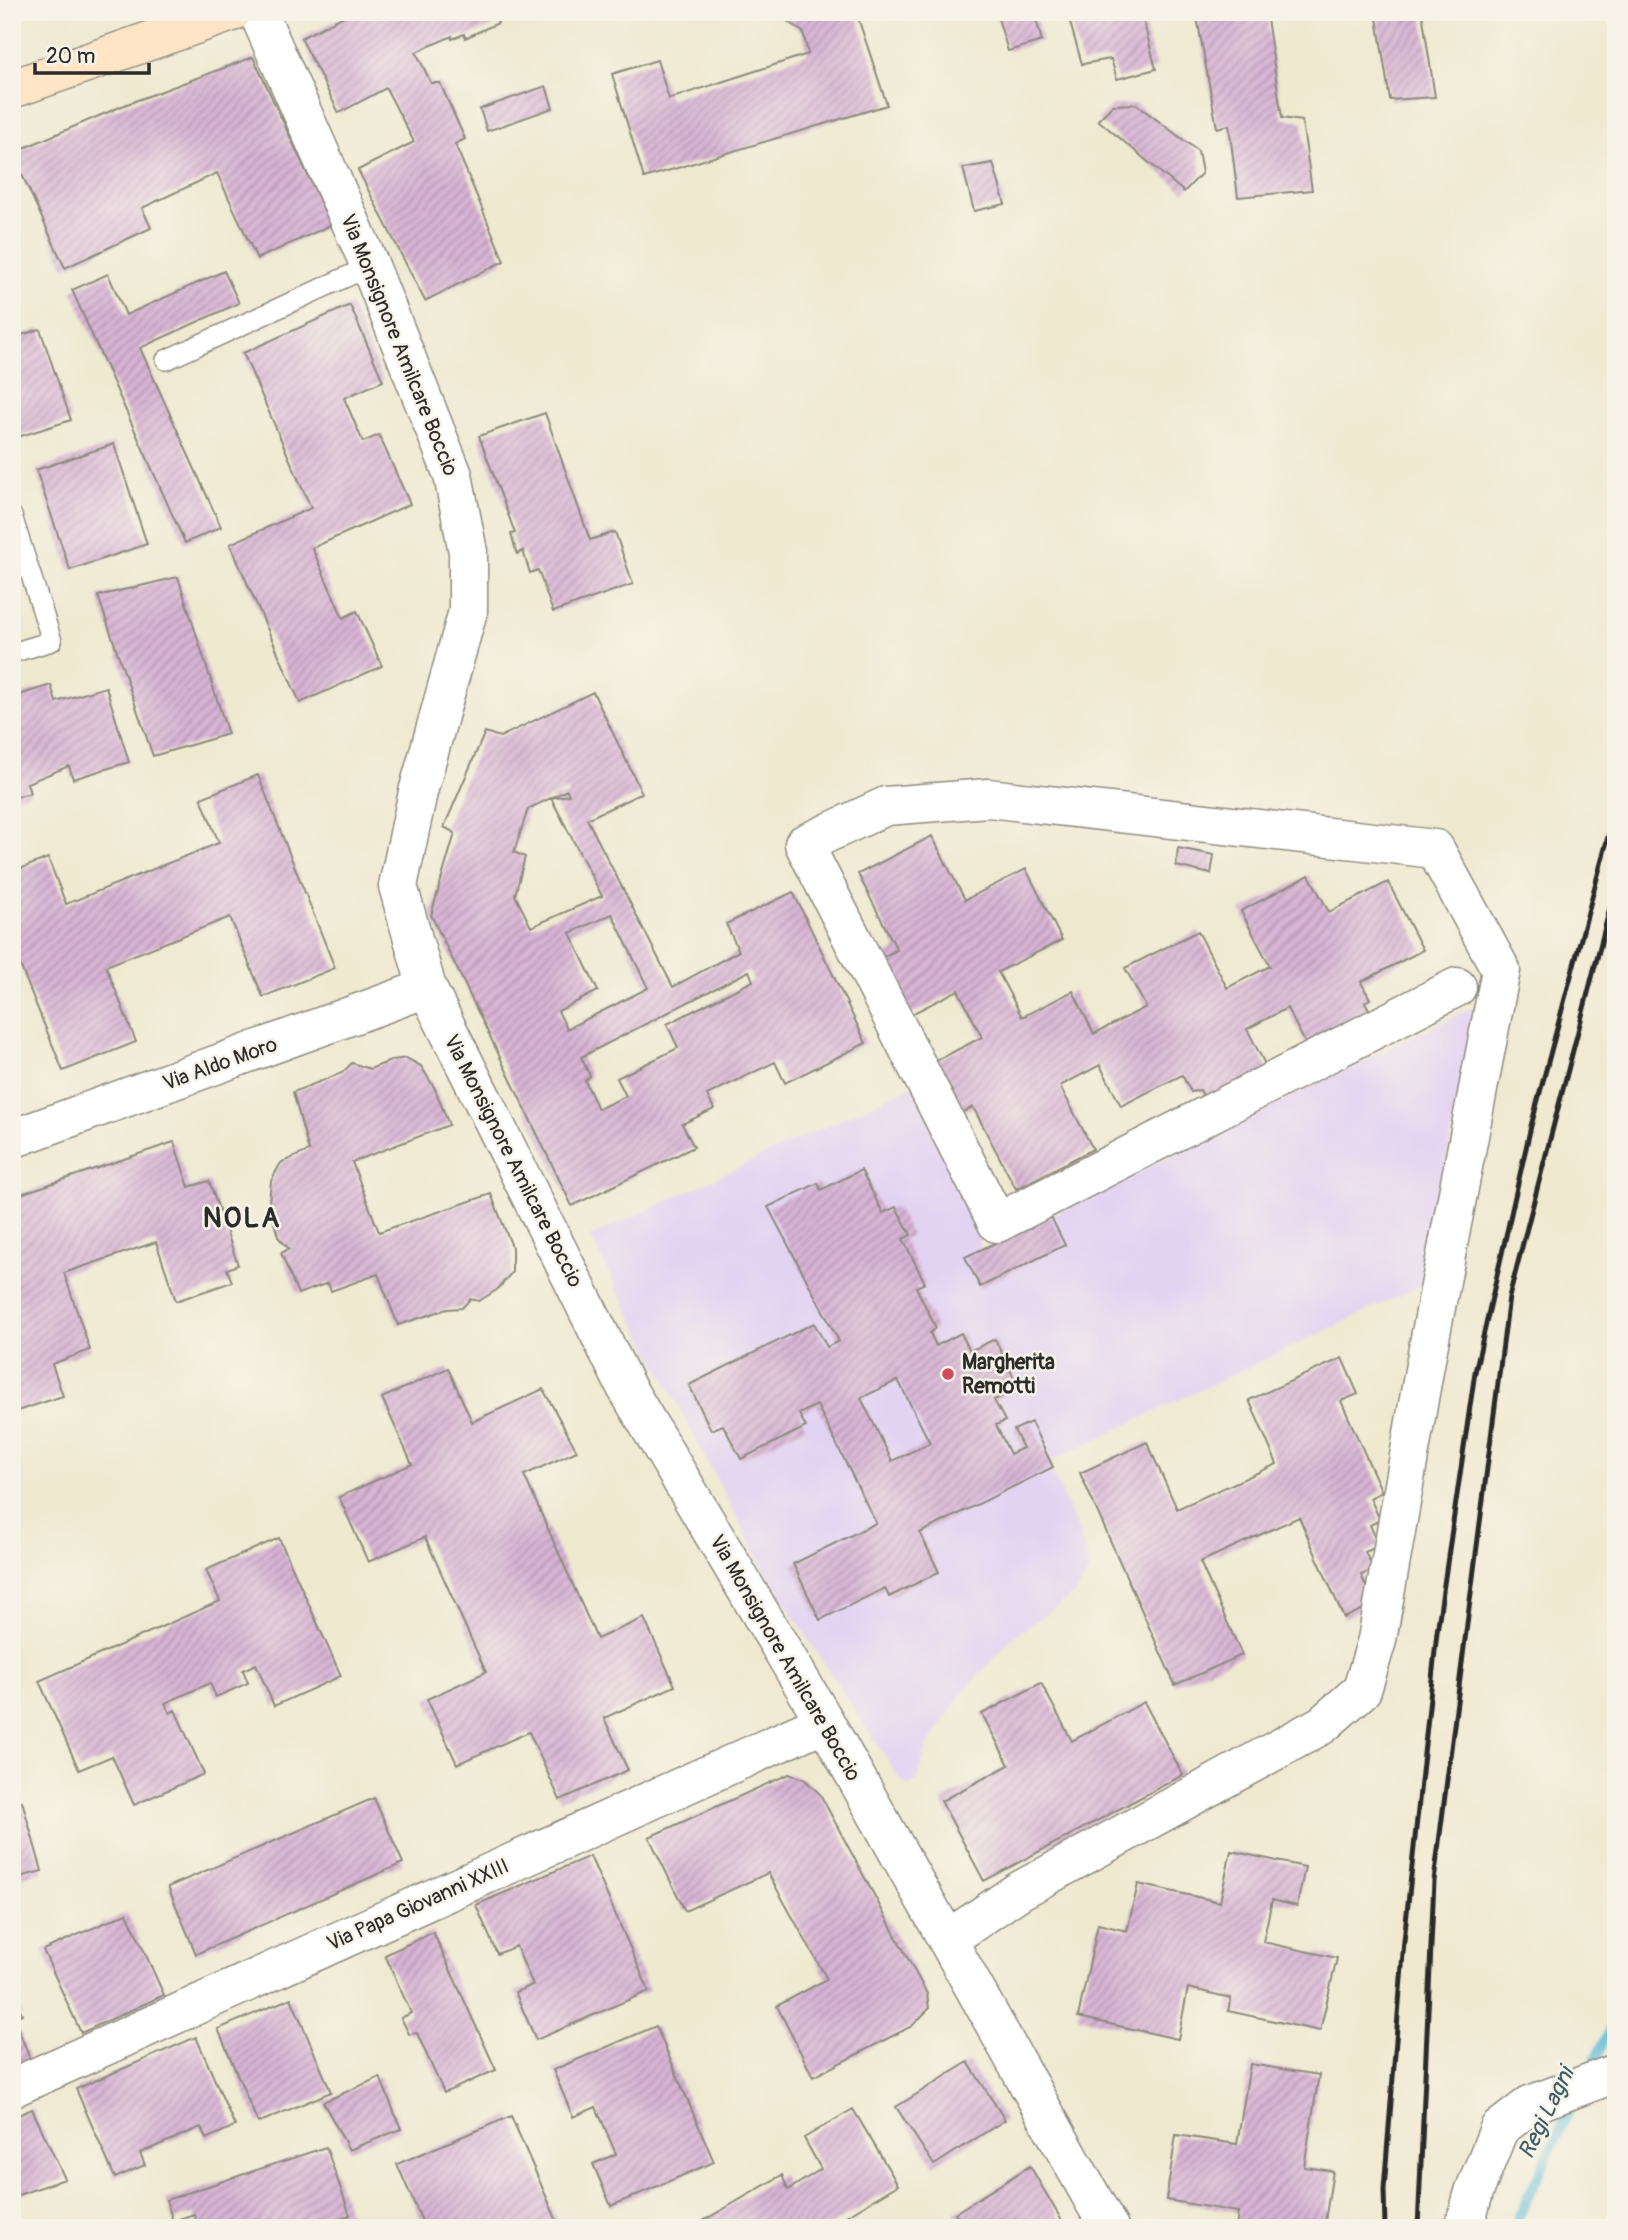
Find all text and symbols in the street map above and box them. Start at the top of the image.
scale bar [35,32,149,76]
text: 20 m [46,43,95,70]
street label: Via Monsignore Amilcare Boccio [334,210,464,480]
street label: Via Monsignore Amilcare Boccio [437,1030,589,1292]
street label: Via Aldo Moro [159,1031,281,1097]
district label: NOLA [203,1201,281,1236]
place label: Margherita Remotti [962,1349,1055,1400]
marker: Margherita Remotti [940,1366,956,1382]
street label: Via Monsignore Amilcare Boccio [703,1530,867,1786]
street label: Via Papa Giovanni XXIII [323,1853,513,1957]
water label: Regi Lagni [1512,2059,1582,2163]

